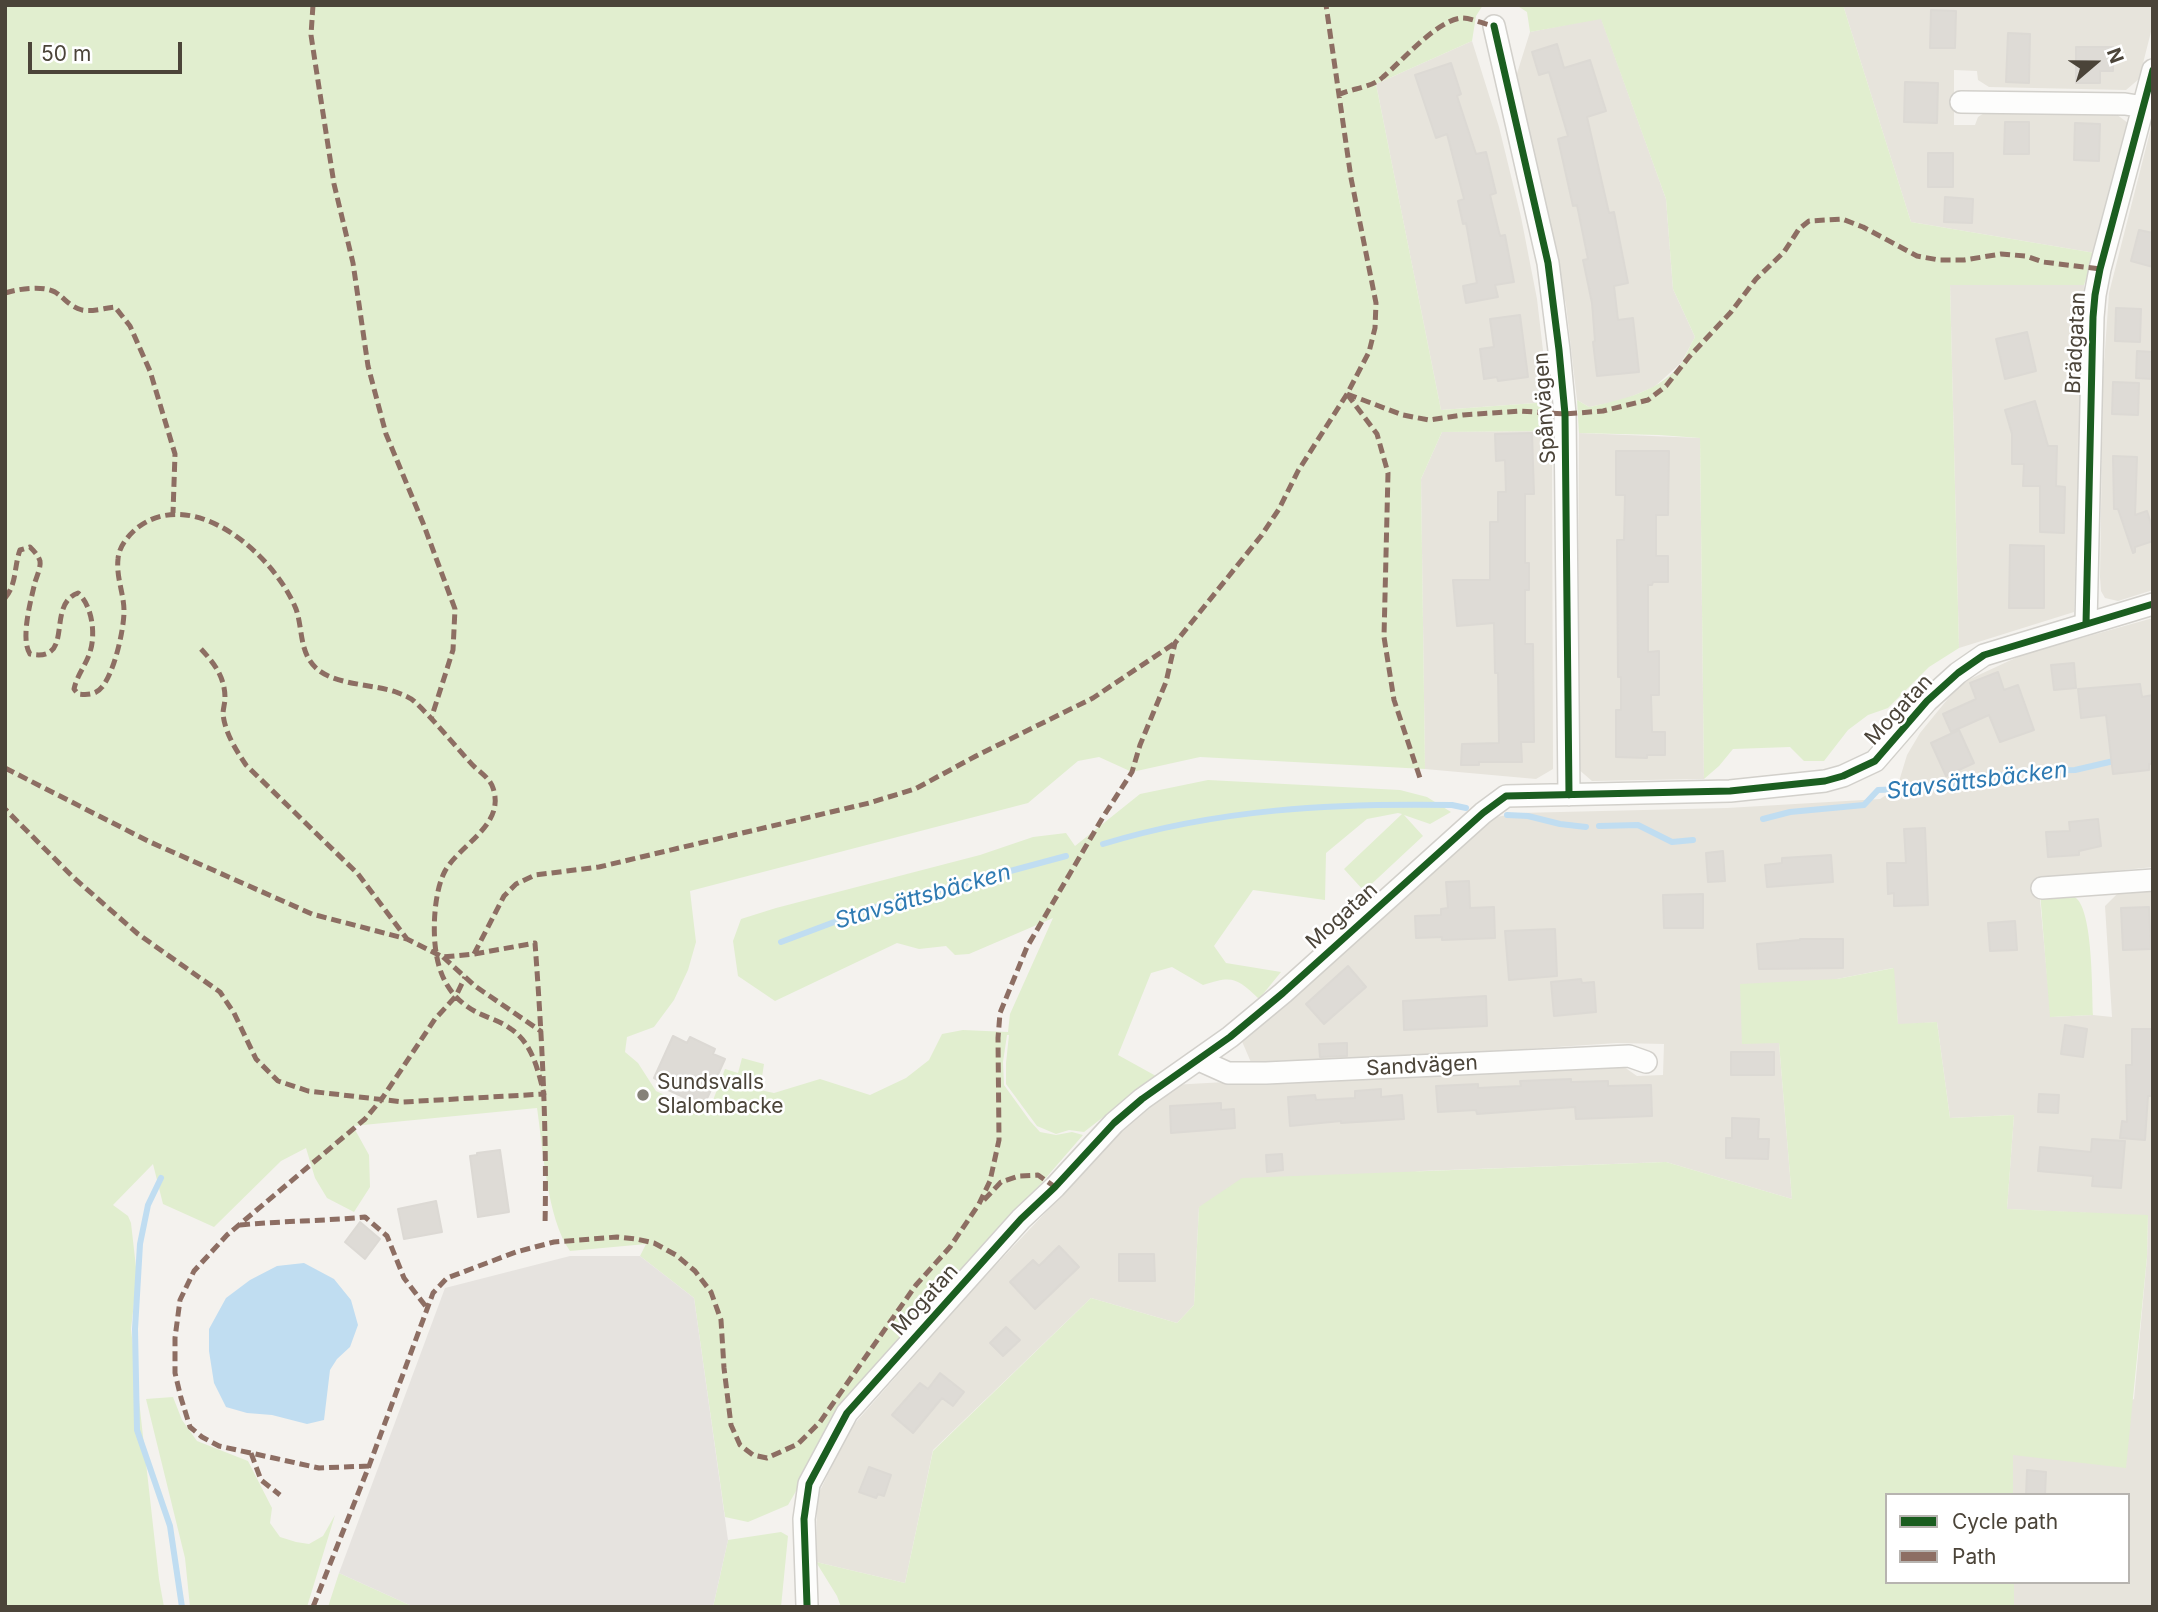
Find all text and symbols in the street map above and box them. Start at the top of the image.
scale bar [32,28,186,72]
north arrow [2060,28,2130,98]
text: 50 m [41,41,91,66]
text: N [2102,45,2128,66]
street label: Brädgatan [2061,291,2091,395]
street label: Spånvägen [1529,352,1561,464]
street label: Mogatan [1860,669,1938,751]
water label: Stavsättsbäcken [1885,756,2069,806]
water label: Stavsättsbäcken [832,859,1014,935]
street label: Mogatan [1301,877,1383,955]
street label: Sandvägen [1366,1050,1478,1082]
place label: Sundsvalls Slalombacke [657,1070,784,1120]
marker: Sundsvalls Slalombacke [635,1087,651,1103]
street label: Mogatan [886,1259,964,1341]
legend [1885,1493,2130,1584]
text: Cycle path [1952,1509,2058,1534]
text: Path [1952,1544,1997,1569]

